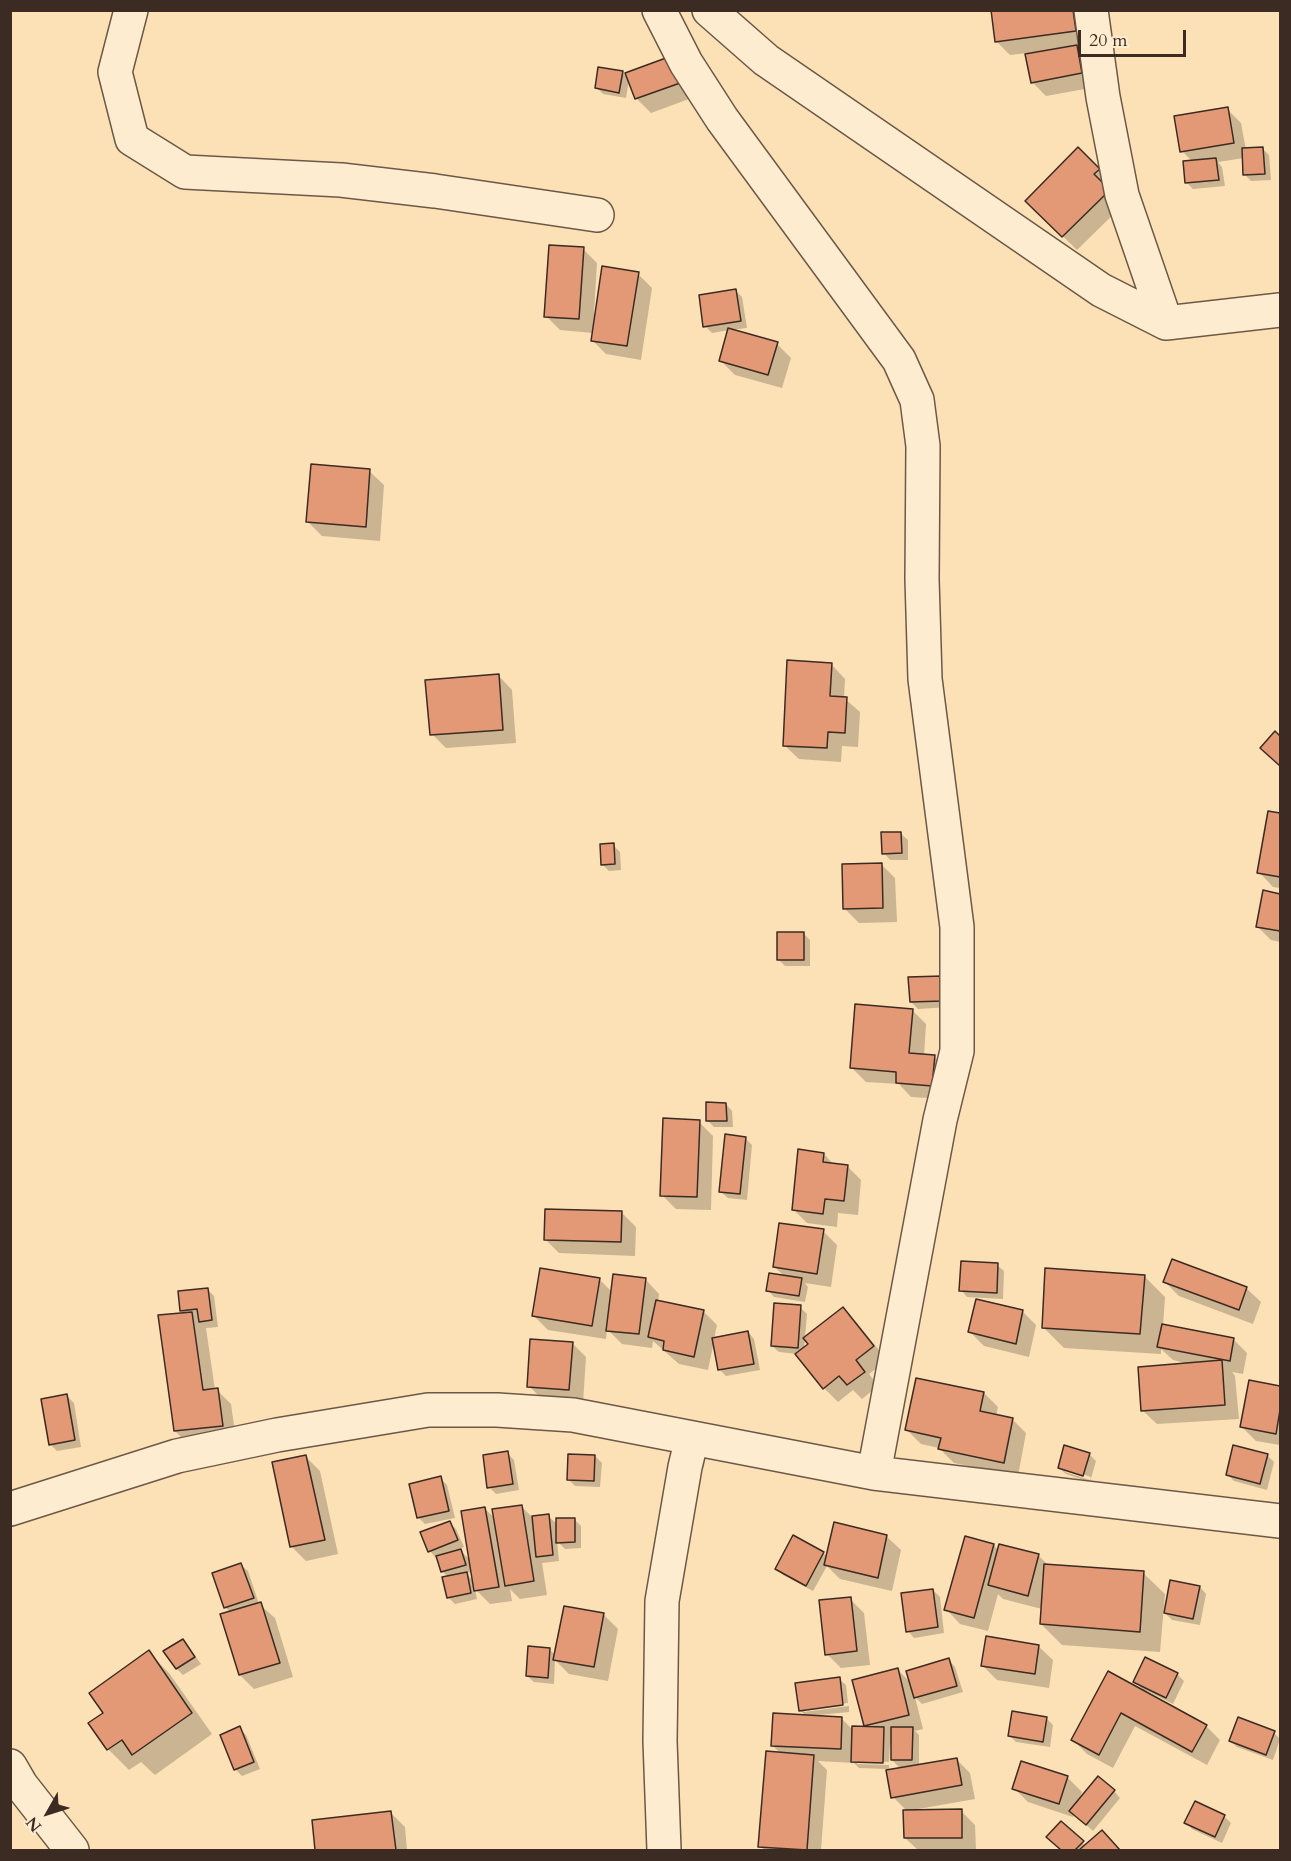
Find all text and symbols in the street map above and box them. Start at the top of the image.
scale bar [1081,18,1189,56]
text: 20 m [1089,28,1128,53]
north arrow [18,1783,78,1843]
text: N [21,1812,47,1837]

